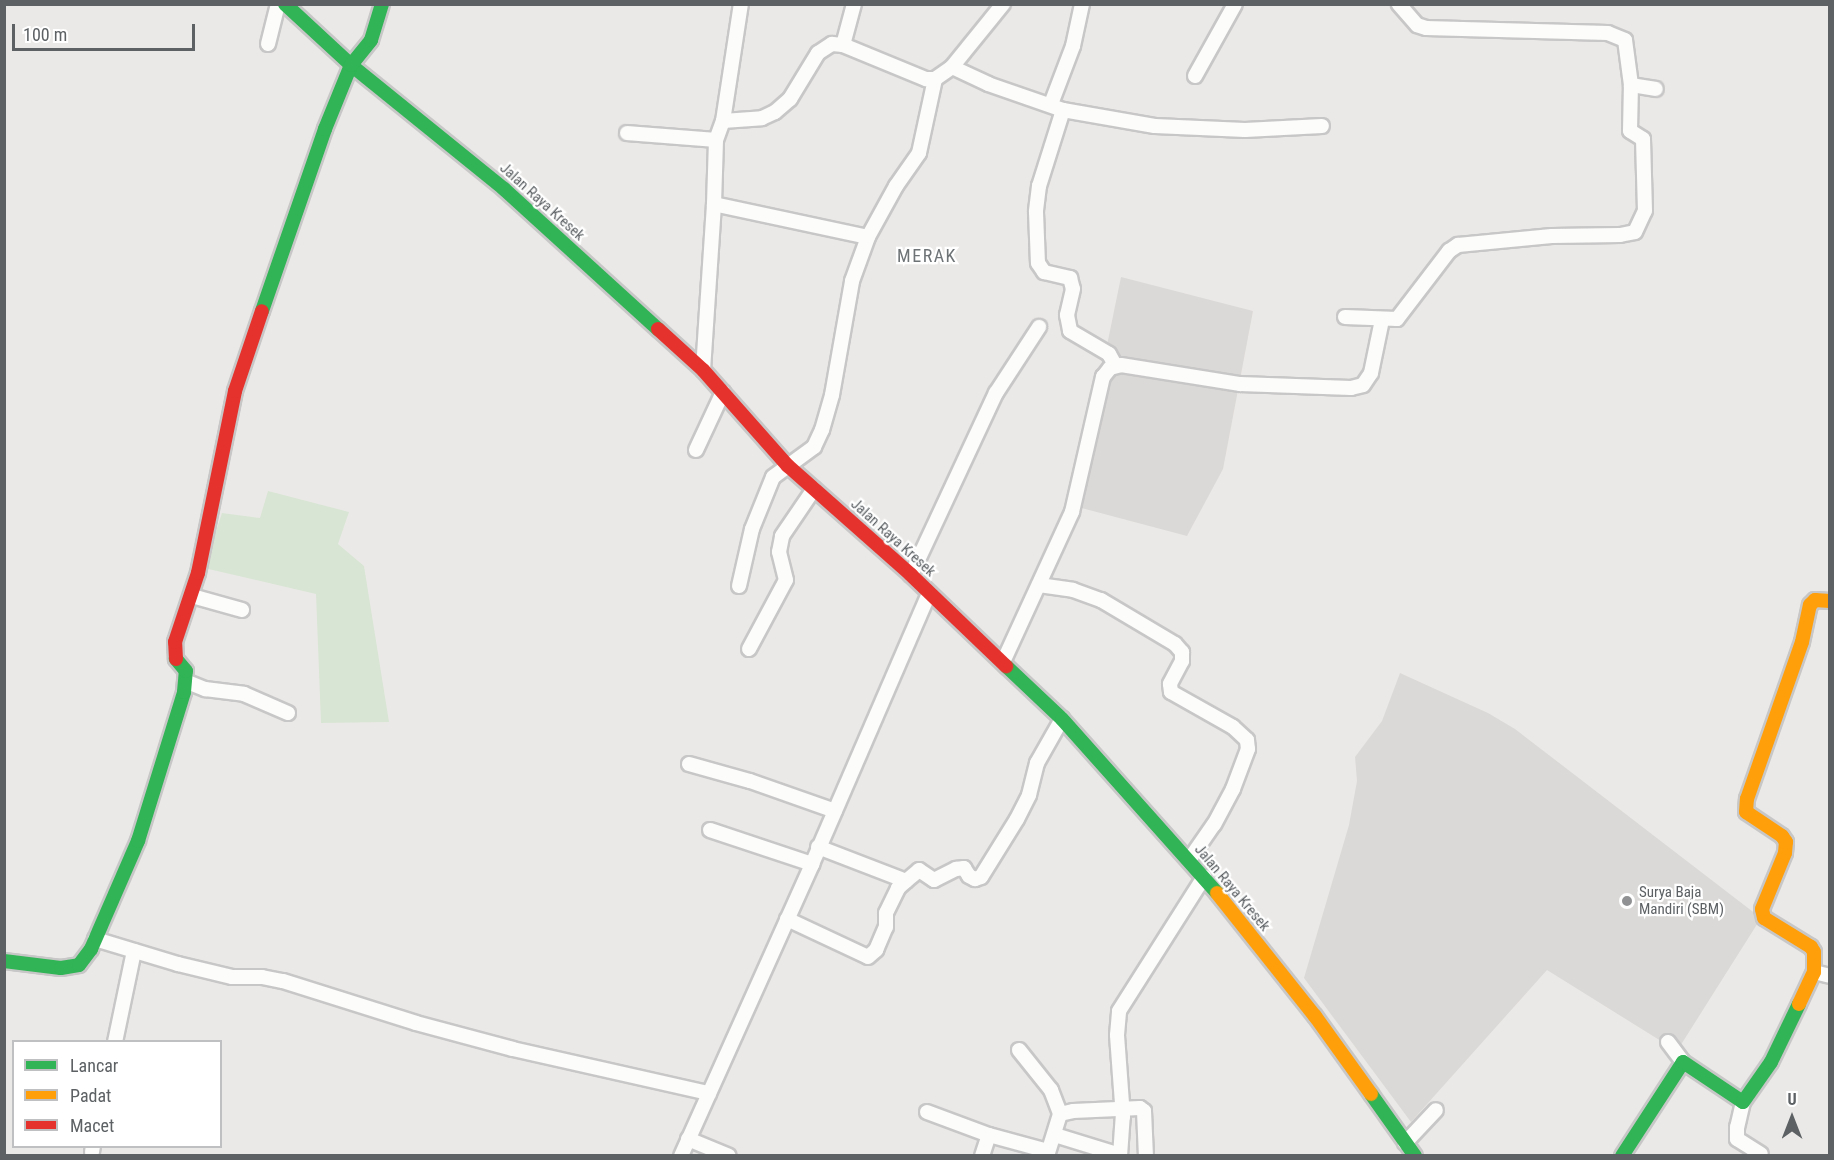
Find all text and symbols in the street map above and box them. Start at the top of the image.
scale bar [15,12,198,50]
text: 100 m [23,24,67,45]
street label: Jalan Raya Kresek [496,159,588,245]
district label: MERAK [897,245,957,267]
street label: Jalan Raya Kresek [847,495,939,581]
street label: Jalan Raya Kresek [1190,841,1274,935]
place label: Surya Baja Mandiri (SBM) [1639,883,1724,918]
marker: Surya Baja Mandiri (SBM) [1620,894,1634,908]
legend [12,1040,222,1148]
text: Lancar [70,1055,118,1076]
text: Padat [70,1085,111,1106]
north arrow [1762,1088,1822,1148]
text: U [1787,1090,1797,1109]
text: Macet [70,1115,114,1136]

